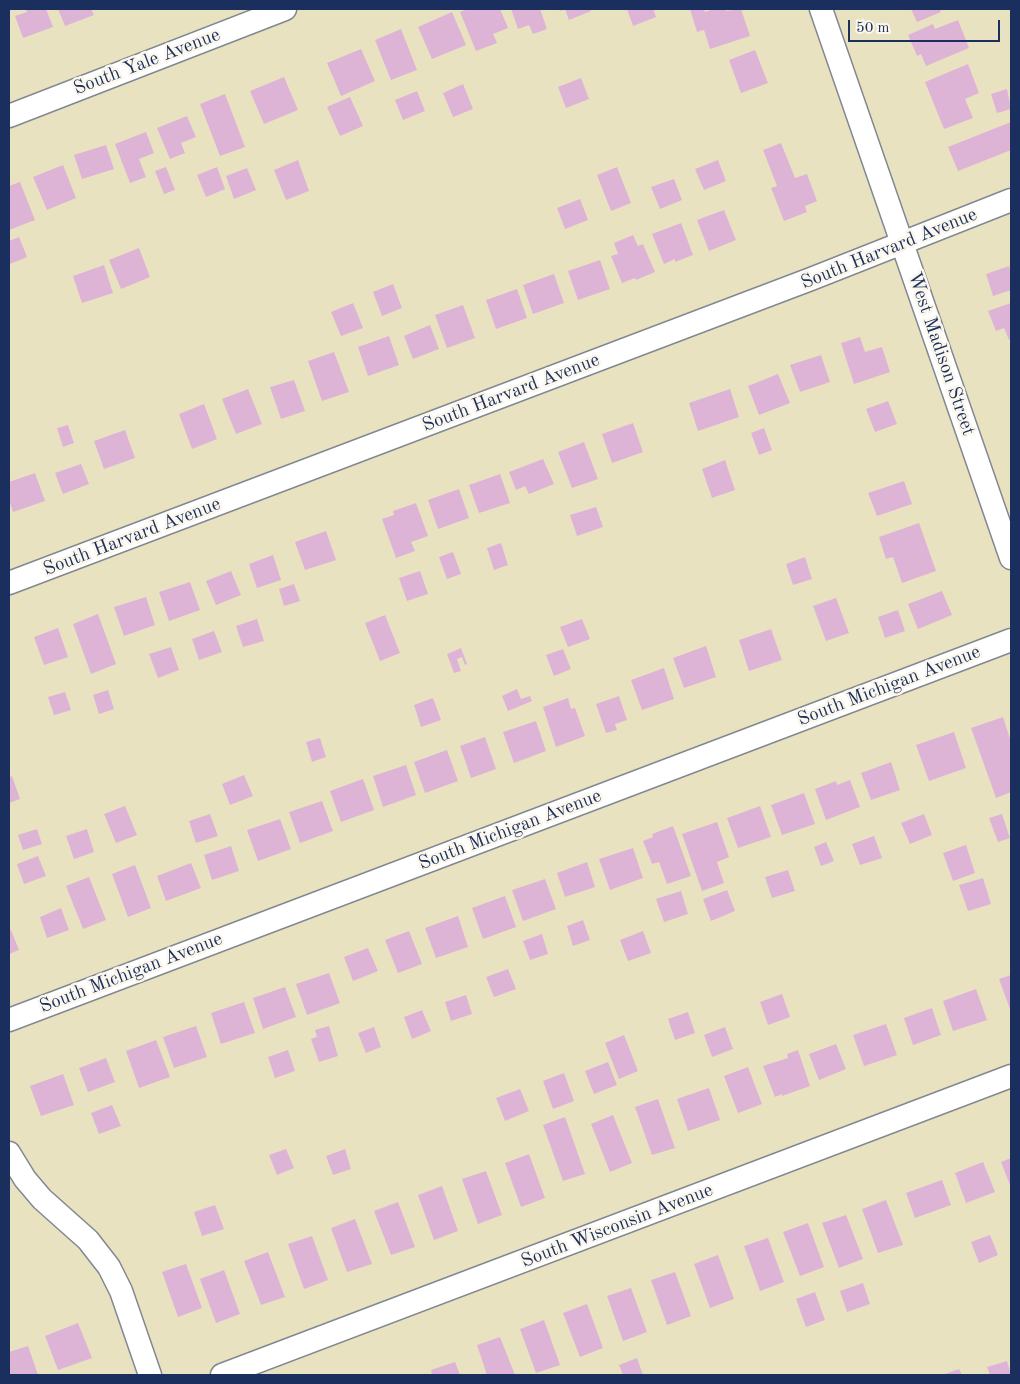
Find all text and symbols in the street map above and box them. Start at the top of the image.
scale bar [850,10,1002,42]
text: 50 m [856,21,890,36]
street label: South Yale Avenue [70,24,224,100]
street label: South Harvard Avenue [798,203,980,295]
street label: West Madison Street [902,269,980,439]
street label: South Harvard Avenue [419,349,603,437]
street label: South Harvard Avenue [40,493,224,581]
street label: South Michigan Avenue [794,641,984,731]
street label: South Michigan Avenue [415,785,605,875]
street label: South Michigan Avenue [36,928,226,1018]
street label: South Wisconsin Avenue [518,1179,716,1273]

